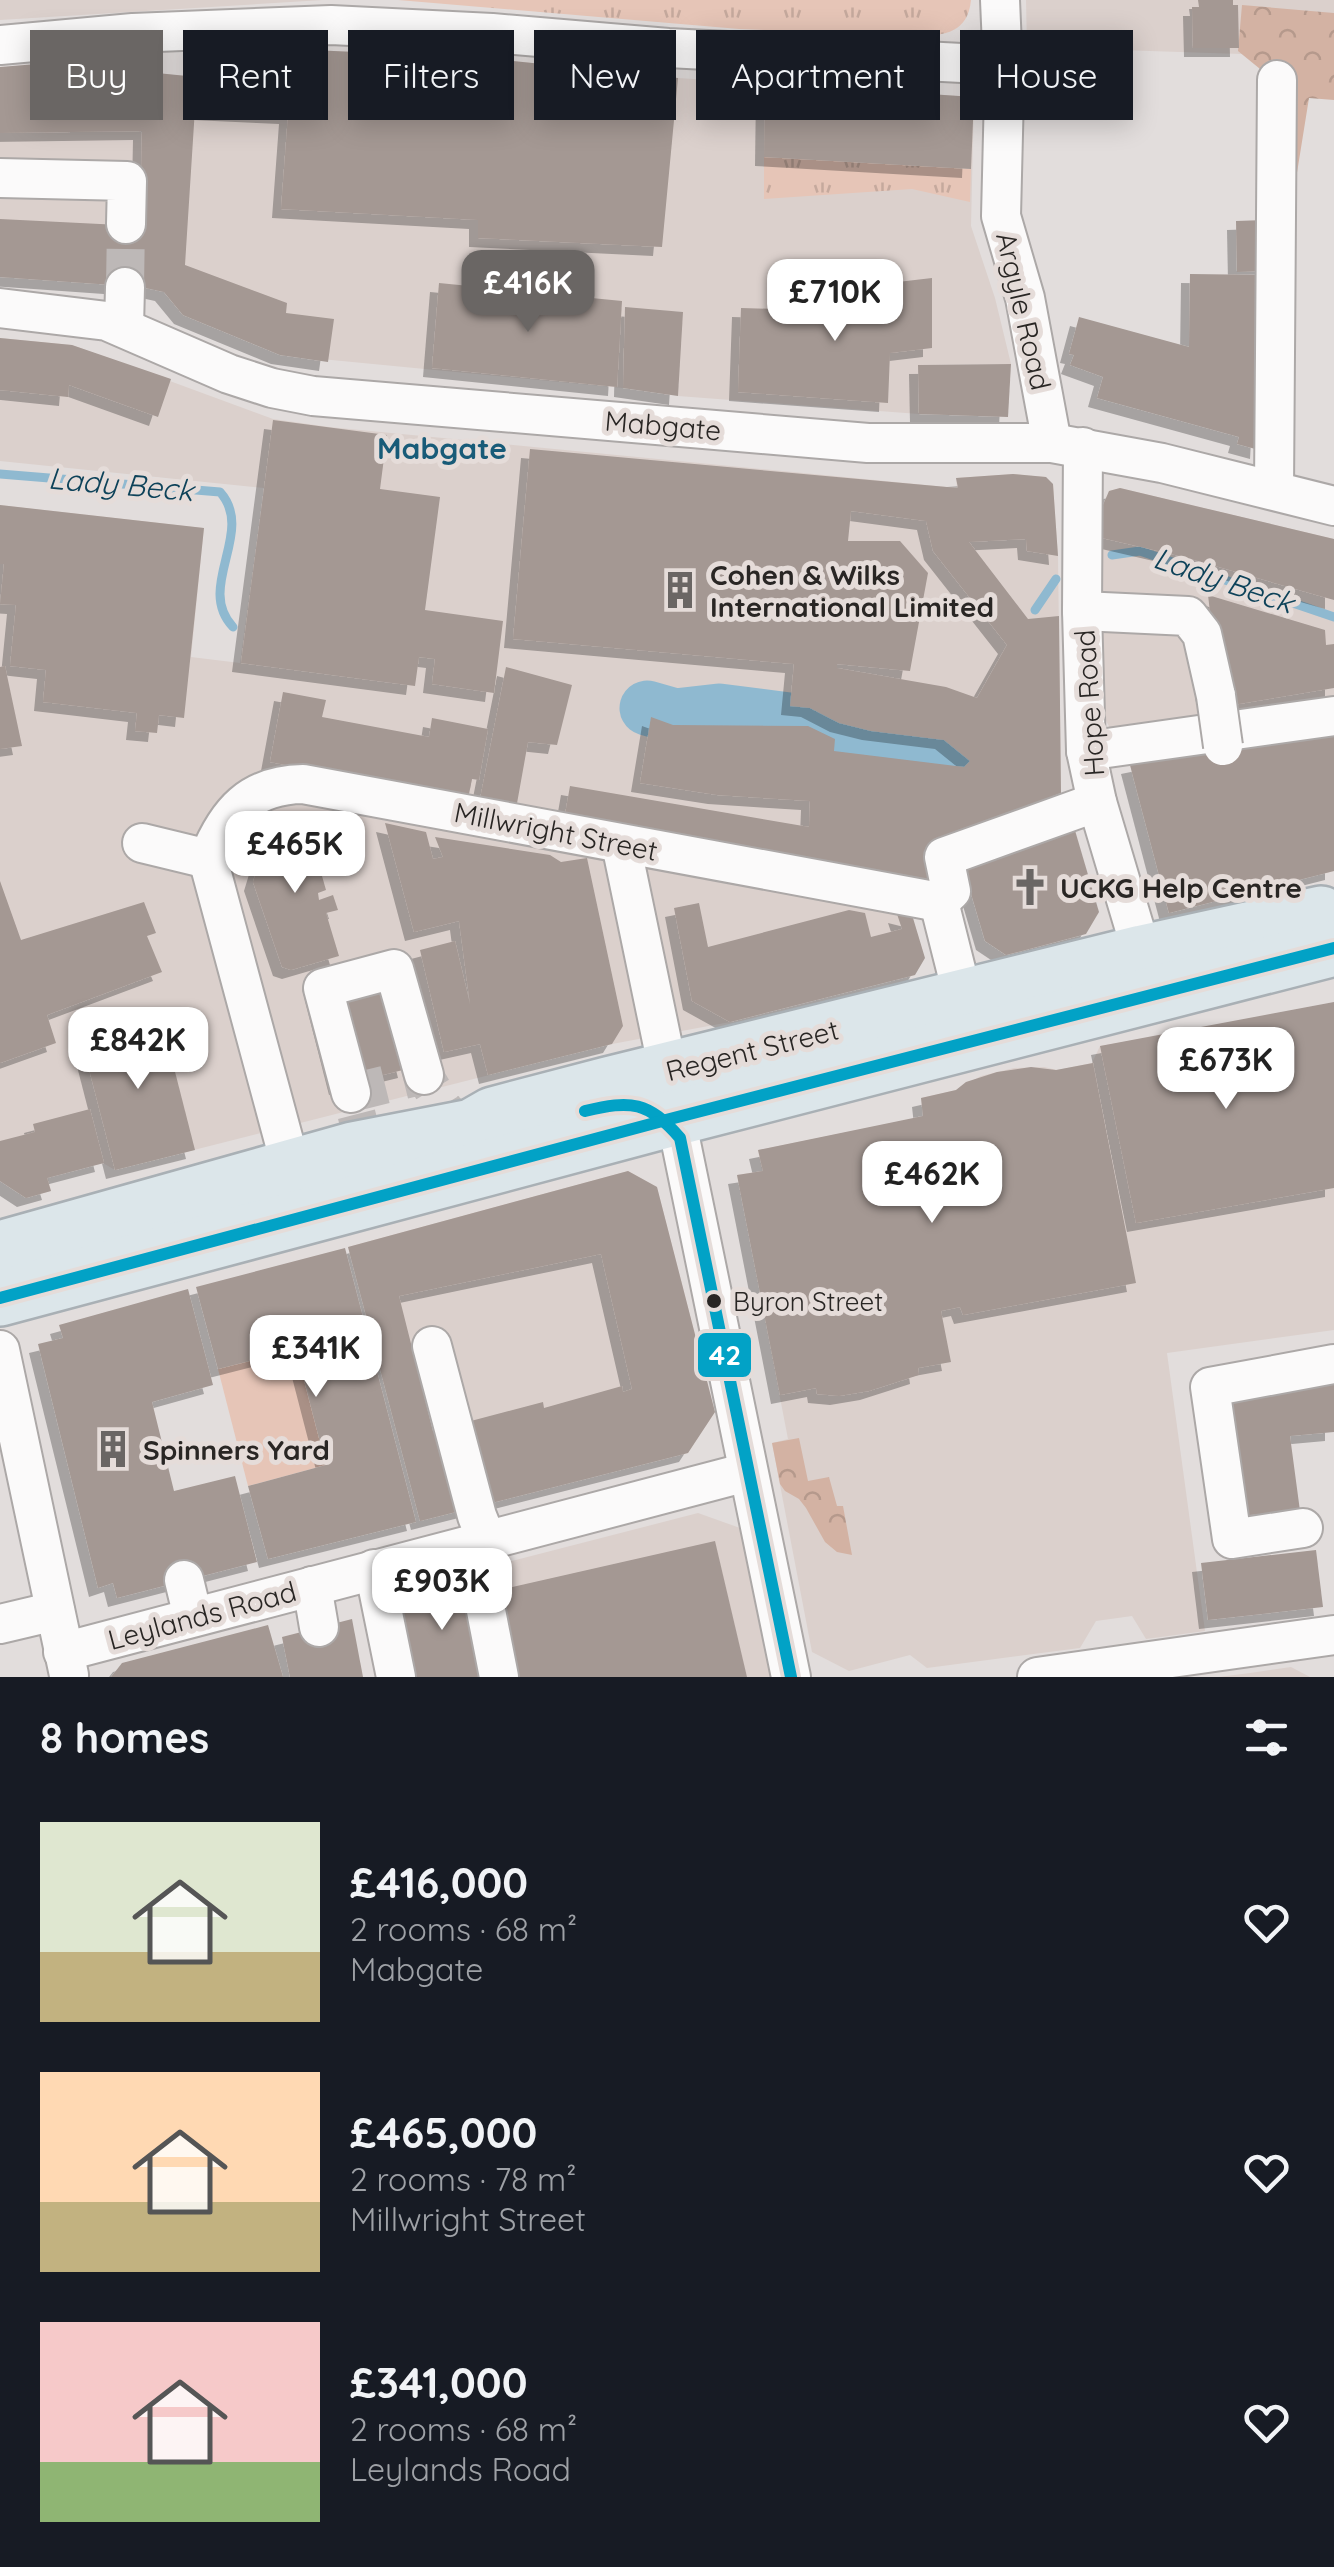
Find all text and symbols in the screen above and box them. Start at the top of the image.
chip: Buy [30,30,163,120]
chip: Rent [183,30,328,120]
chip: Filters [348,30,514,120]
chip: New [534,30,676,120]
chip: Apartment [696,30,940,120]
chip: House [960,30,1133,120]
street label: Argyle Road [989,229,1059,393]
pin: £416K [458,250,598,335]
pin: £710K [765,259,905,344]
text: £416K [484,262,572,302]
text: £710K [789,271,881,311]
street label: Mabgate [603,402,723,448]
district label: Mabgate [377,429,507,467]
water label: Lady Beck [47,459,198,510]
water label: Lady Beck [1149,538,1302,623]
place label: Cohen & Wilks International Limited [710,557,994,624]
building icon: Cohen & Wilks International Limited [659,569,701,611]
street label: Hope Road [1066,628,1112,778]
street label: Millwright Street [451,794,661,868]
pin: £465K [225,811,365,896]
text: £465K [247,823,343,863]
church icon: UCKG Help Centre [1009,866,1051,908]
place label: UCKG Help Centre [1060,870,1302,905]
pin: £842K [68,1007,208,1092]
street label: Regent Street [662,1012,842,1088]
text: £842K [90,1019,186,1059]
pin: £673K [1156,1027,1296,1112]
text: £673K [1179,1039,1273,1079]
pin: £462K [862,1141,1002,1226]
text: £462K [884,1153,980,1193]
place label: Byron Street [733,1285,883,1318]
marker: Byron Street [704,1291,724,1311]
pin: £341K [246,1315,386,1400]
text: £341K [272,1327,360,1367]
line badge: 42 [696,1331,753,1379]
text: 42 [709,1337,741,1372]
building icon: Spinners Yard [92,1428,134,1470]
place label: Spinners Yard [143,1432,330,1467]
pin: £903K [372,1548,512,1633]
text: £903K [394,1560,490,1600]
street label: Leylands Road [104,1573,300,1657]
icon: filters [1239,1710,1294,1765]
text: 8 homes [40,1711,209,1764]
text: £416,000 [350,1856,528,1909]
icon: home [120,1862,240,1982]
icon: heart [1239,1895,1294,1950]
text: 2 rooms · 68 m² [350,1909,577,1949]
text: Mabgate [350,1949,483,1989]
text: £465,000 [350,2106,537,2159]
icon: home [120,2112,240,2232]
icon: heart [1239,2145,1294,2200]
text: 2 rooms · 78 m² [350,2159,576,2199]
text: Millwright Street [350,2199,586,2239]
text: £341,000 [350,2356,527,2409]
icon: home [120,2362,240,2482]
icon: heart [1239,2395,1294,2450]
text: 2 rooms · 68 m² [350,2409,577,2449]
text: Leylands Road [350,2449,571,2489]

